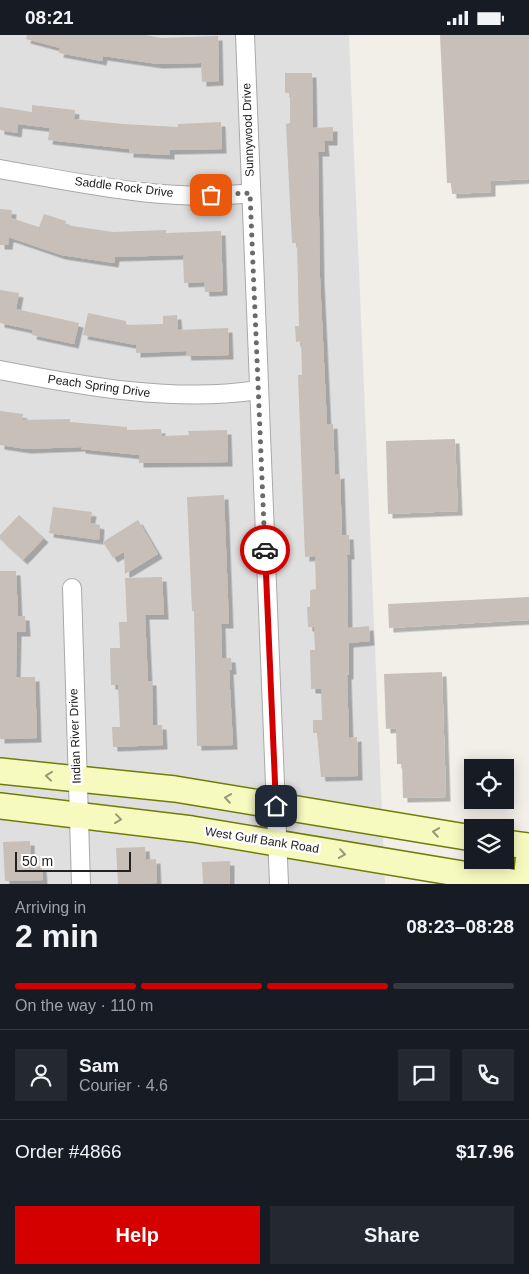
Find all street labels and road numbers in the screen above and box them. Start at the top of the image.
street label: Sunnywood Drive [239,82,257,177]
street label: Saddle Rock Drive [74,174,174,200]
street label: Peach Spring Drive [47,372,151,400]
street label: Indian River Drive [66,688,84,784]
street label: West Gulf Bank Road [204,824,320,856]

